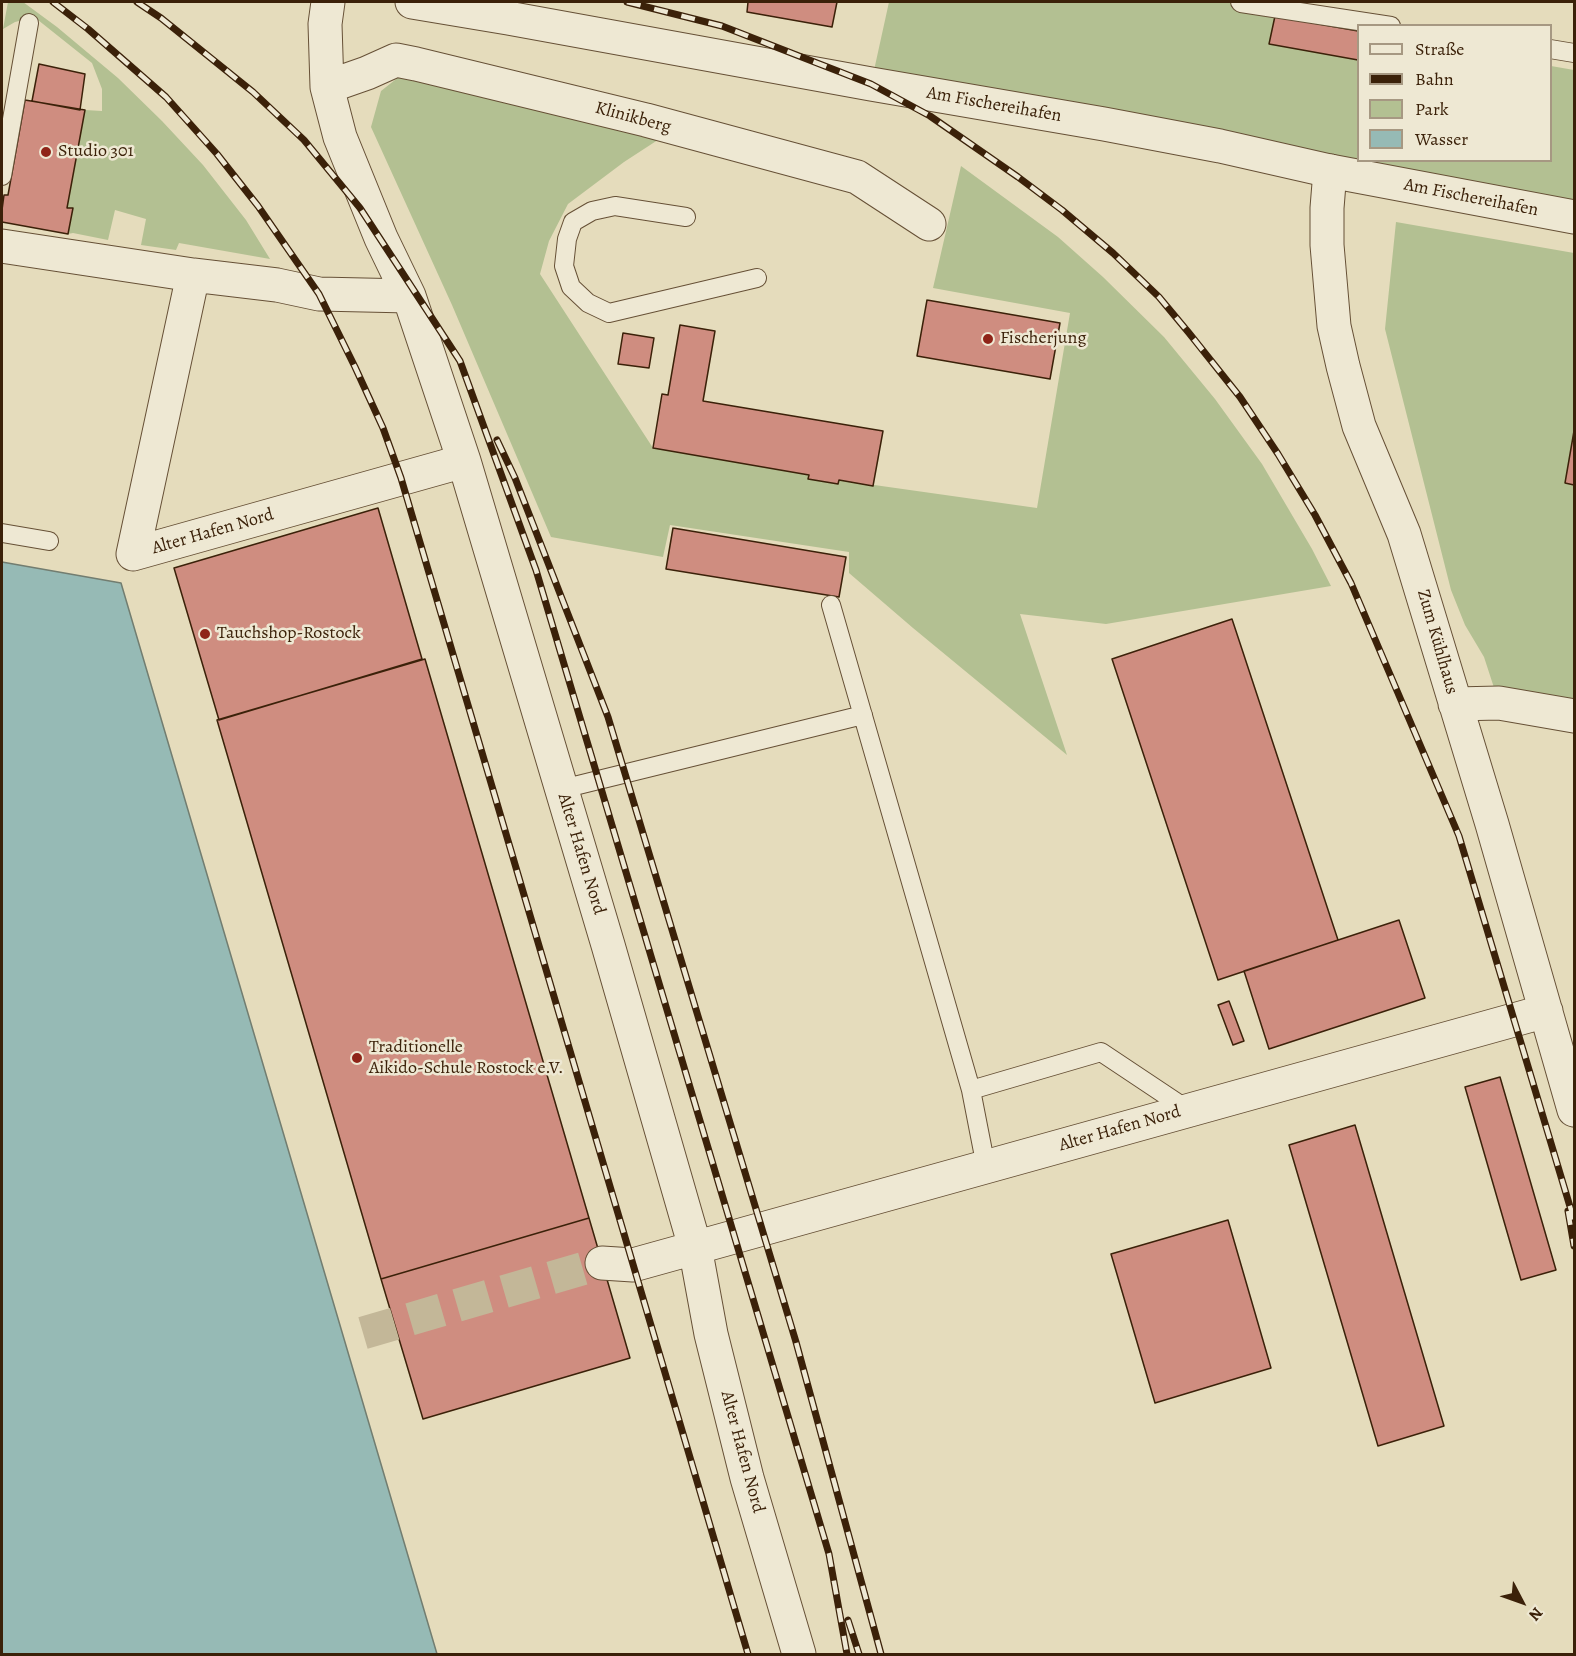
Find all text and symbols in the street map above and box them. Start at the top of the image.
legend [1357,24,1552,162]
text: Straße [1415,37,1464,61]
text: Bahn [1415,67,1454,91]
street label: Am Fischereihafen [925,83,1063,127]
text: Park [1415,97,1449,121]
street label: Klinikberg [593,98,673,138]
text: Wasser [1415,127,1468,151]
place label: Studio 301 [58,141,134,163]
marker: Studio 301 [39,145,53,159]
street label: Am Fischereihafen [1402,174,1540,222]
place label: Fischerjung [1000,328,1086,350]
marker: Fischerjung [981,332,995,346]
street label: Alter Hafen Nord [150,504,276,560]
street label: Zum Kühlhaus [1412,587,1462,697]
place label: Tauchshop-Rostock [217,623,361,645]
marker: Tauchshop-Rostock [198,627,212,641]
street label: Alter Hafen Nord [552,791,610,917]
place label: Traditionelle Aikido-Schule Rostock e.V. [369,1037,563,1080]
marker: Traditionelle Aikido-Schule Rostock e.V. [350,1051,364,1065]
street label: Alter Hafen Nord [1057,1101,1183,1157]
street label: Alter Hafen Nord [715,1389,769,1515]
north arrow [1492,1572,1552,1632]
text: N [1523,1602,1548,1625]

